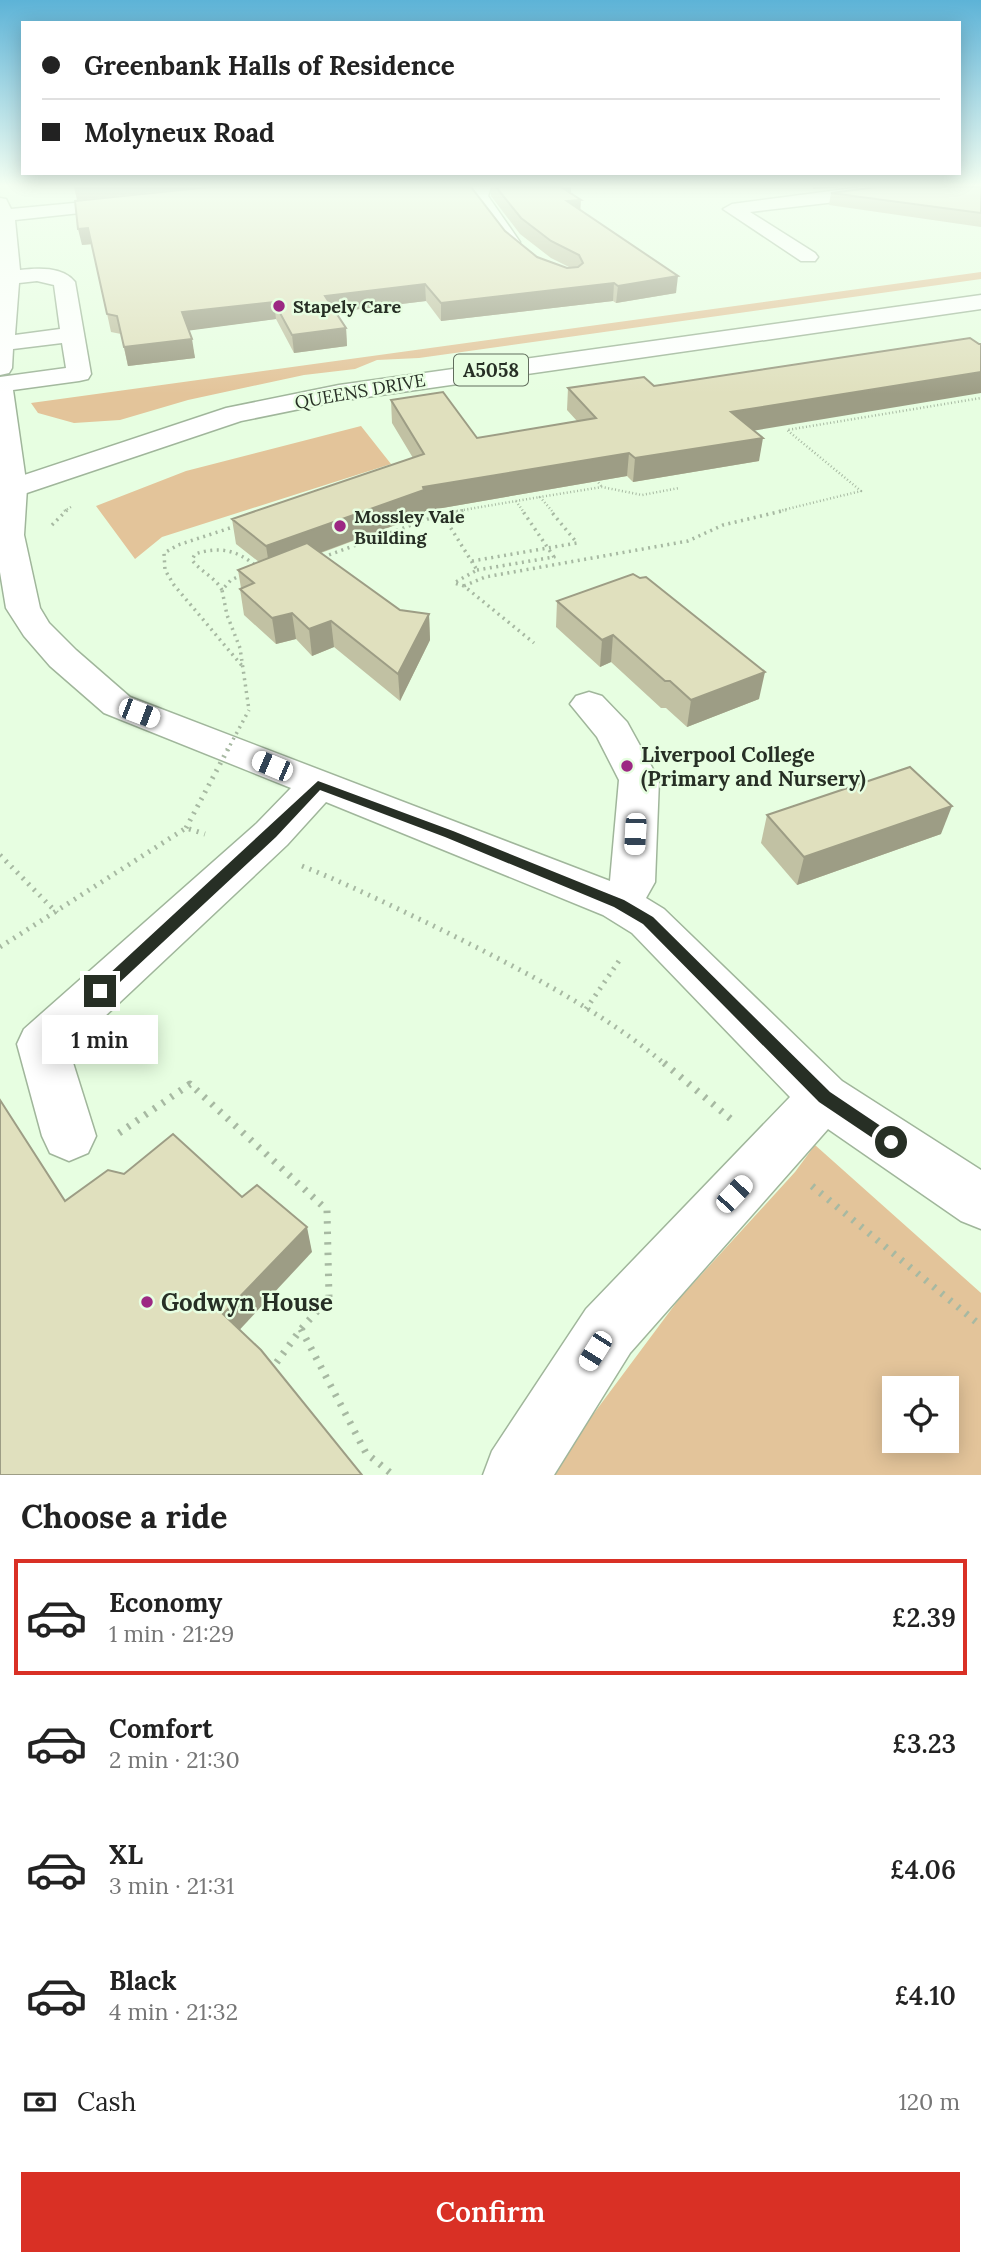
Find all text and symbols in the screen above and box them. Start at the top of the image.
text: Greenbank Halls of Residence [84,49,455,82]
text: Molyneux Road [84,116,275,149]
place label: Stapely Care [293,295,401,318]
marker: Stapely Care [271,298,287,314]
road number: A5058 [454,354,528,386]
street label: QUEENS DRIVE [293,368,427,414]
place label: Mossley Vale Building [354,505,465,549]
marker: Mossley Vale Building [332,518,348,534]
car [116,696,163,730]
place label: Liverpool College (Primary and Nursery) [641,741,866,792]
car [249,748,296,784]
marker: Liverpool College (Primary and Nursery) [619,758,635,774]
car [624,812,647,856]
route end [84,975,116,1007]
callout: 1 min [42,1016,158,1064]
text: 1 min [71,1025,129,1054]
route start [875,1126,907,1158]
car [712,1171,757,1217]
place label: Godwyn House [161,1287,333,1318]
marker: Godwyn House [139,1294,155,1310]
car [575,1328,616,1374]
map controls [882,1376,959,1453]
button: locate [882,1376,959,1453]
text: Choose a ride [21,1496,228,1537]
icon: car [25,1586,88,1649]
text: Economy [109,1586,222,1619]
text: £2.39 [892,1601,956,1634]
text: 1 min · 21:29 [109,1619,234,1648]
icon: car [25,1712,88,1775]
text: Comfort [109,1712,213,1745]
text: £3.23 [892,1727,956,1760]
text: 2 min · 21:30 [109,1745,240,1774]
icon: car [25,1838,88,1901]
text: XL [109,1838,143,1871]
text: £4.06 [890,1853,956,1886]
text: 3 min · 21:31 [109,1871,234,1900]
icon: car [25,1964,88,2027]
text: Black [109,1964,177,1997]
text: £4.10 [894,1979,956,2012]
text: 4 min · 21:32 [109,1997,238,2026]
icon: cash [21,2083,59,2121]
text: Cash [77,2085,136,2118]
text: 120 m [898,2087,960,2116]
button: Confirm [21,2172,960,2252]

